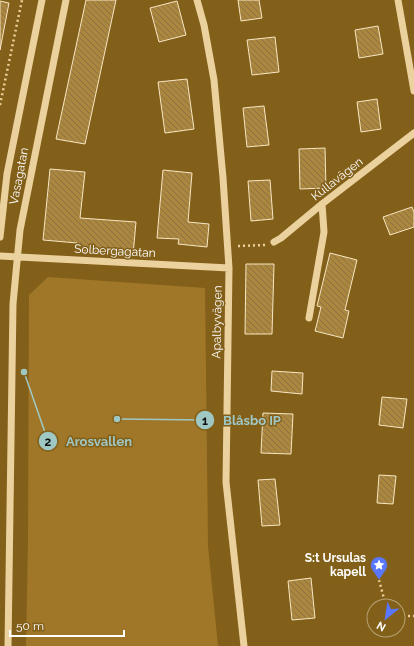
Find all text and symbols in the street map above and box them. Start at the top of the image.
street label: Vasagatan [7,146,31,206]
street label: Kullavägen [308,154,366,204]
street label: Solbergagatan [74,242,156,260]
street label: Apalbyvägen [209,285,225,359]
callout: Blåsbo IP [195,408,289,433]
text: Blåsbo IP [223,413,281,428]
text: 1 [202,414,208,428]
callout: Arosvallen [38,429,140,454]
text: Arosvallen [66,434,132,449]
text: 2 [45,435,52,449]
place label: S:t Ursulas kapell [305,551,366,579]
place icon: S:t Ursulas kapell [369,555,389,580]
north arrow [366,598,406,638]
scale bar [10,612,124,638]
text: N [374,618,388,634]
text: 50 m [16,619,44,633]

